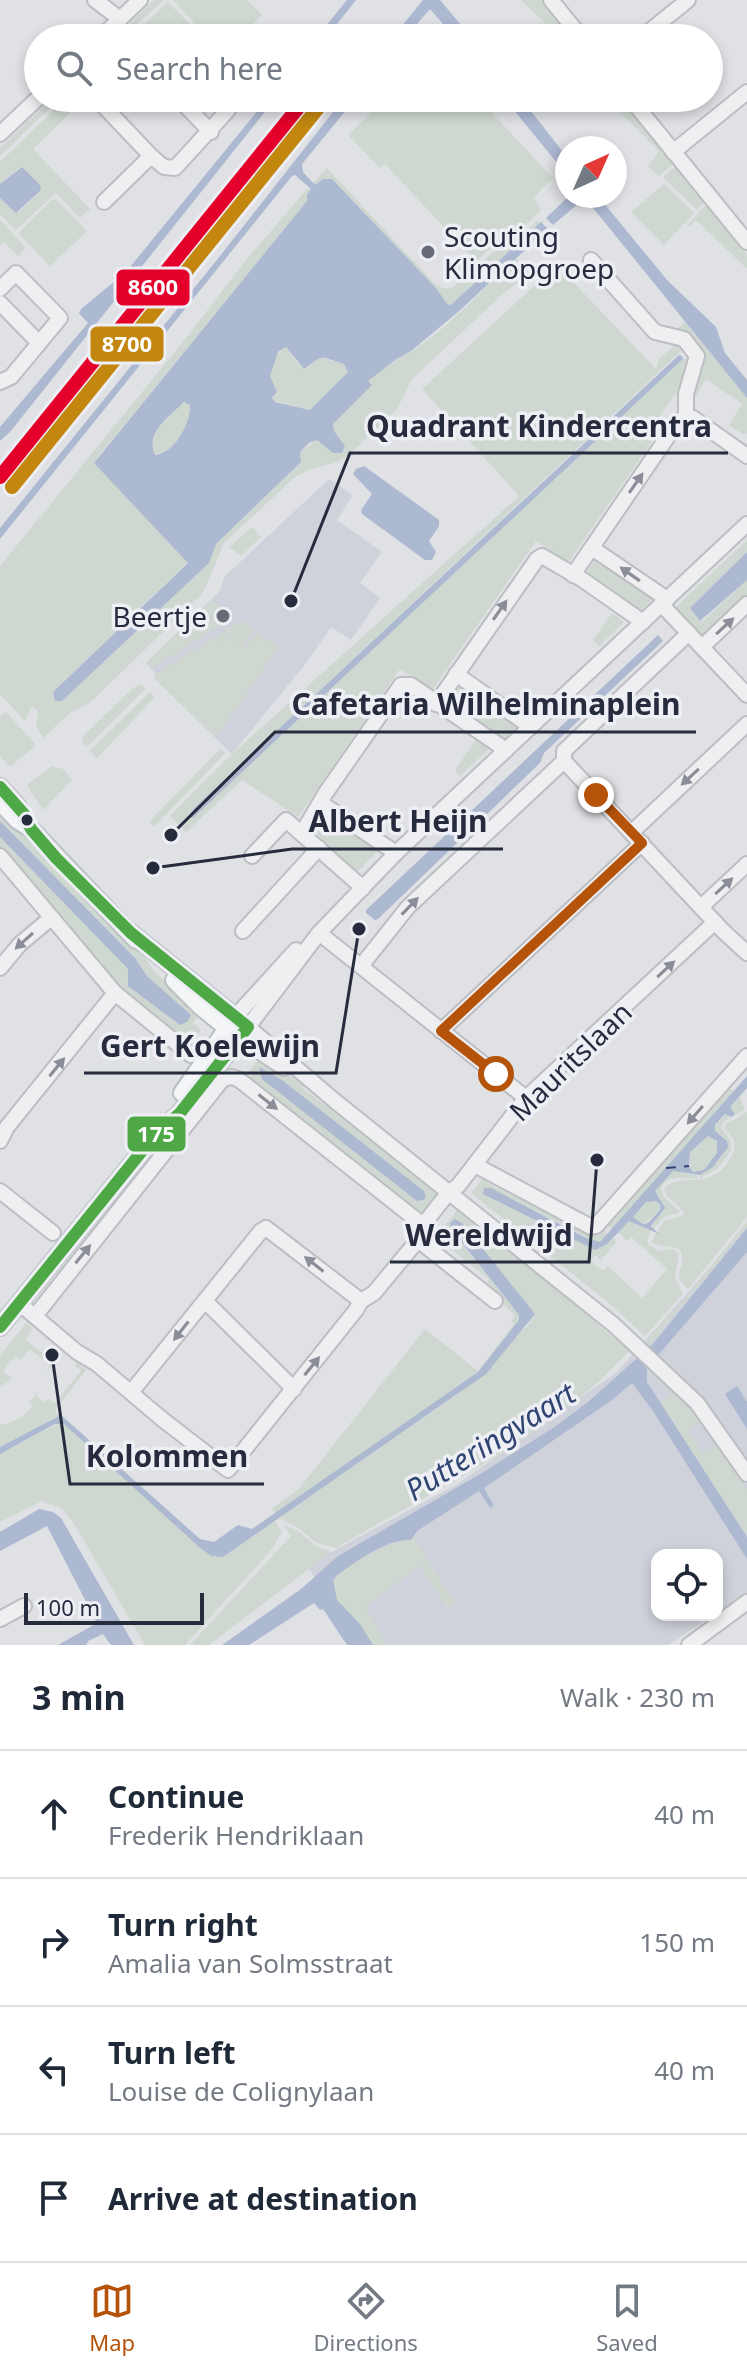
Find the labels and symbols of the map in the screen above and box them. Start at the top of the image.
north arrow [555,136,627,208]
place label: Scouting Klimopgroep [444,217,614,287]
marker: Scouting Klimopgroep [419,243,437,261]
line badge: 8600 [115,268,191,307]
text: 8600 [128,271,178,301]
line badge: 8700 [89,325,165,363]
text: 8700 [102,328,152,358]
callout: Quadrant Kindercentra [350,399,728,453]
text: Quadrant Kindercentra [366,405,712,446]
one-way arrow [628,473,643,494]
one-way arrow [619,567,640,582]
place label: Beertje [113,597,207,635]
one-way arrow [492,600,507,621]
marker: Beertje [214,607,232,625]
one-way arrow [715,617,734,635]
callout: Cafetaria Wilhelminaplein [275,678,696,732]
text: Cafetaria Wilhelminaplein [291,683,681,724]
one-way arrow [681,768,700,786]
route end [578,777,614,813]
callout: Albert Heijn [292,795,503,849]
text: Albert Heijn [308,800,488,841]
unlabelled marker [19,812,35,828]
one-way arrow [714,877,733,895]
one-way arrow [401,897,419,916]
one-way arrow [15,932,34,950]
one-way arrow [656,960,675,979]
street label: Mauritslaan [500,993,640,1129]
callout: Gert Koelewijn [84,1019,336,1073]
text: Gert Koelewijn [100,1025,320,1066]
route start [478,1056,514,1092]
one-way arrow [48,1057,64,1077]
one-way arrow [258,1093,278,1110]
one-way arrow [687,1105,705,1124]
line badge: 175 [126,1115,187,1153]
text: 175 [137,1118,175,1148]
callout: Wereldwijd [390,1208,589,1262]
text: Wereldwijd [405,1214,573,1255]
one-way arrow [75,1244,92,1265]
one-way arrow [304,1257,324,1273]
one-way arrow [173,1321,190,1341]
one-way arrow [303,1356,320,1376]
water label: Putteringvaart [397,1372,584,1510]
callout: Kolommen [70,1430,264,1484]
text: Kolommen [86,1435,248,1476]
scale bar [24,1589,204,1625]

